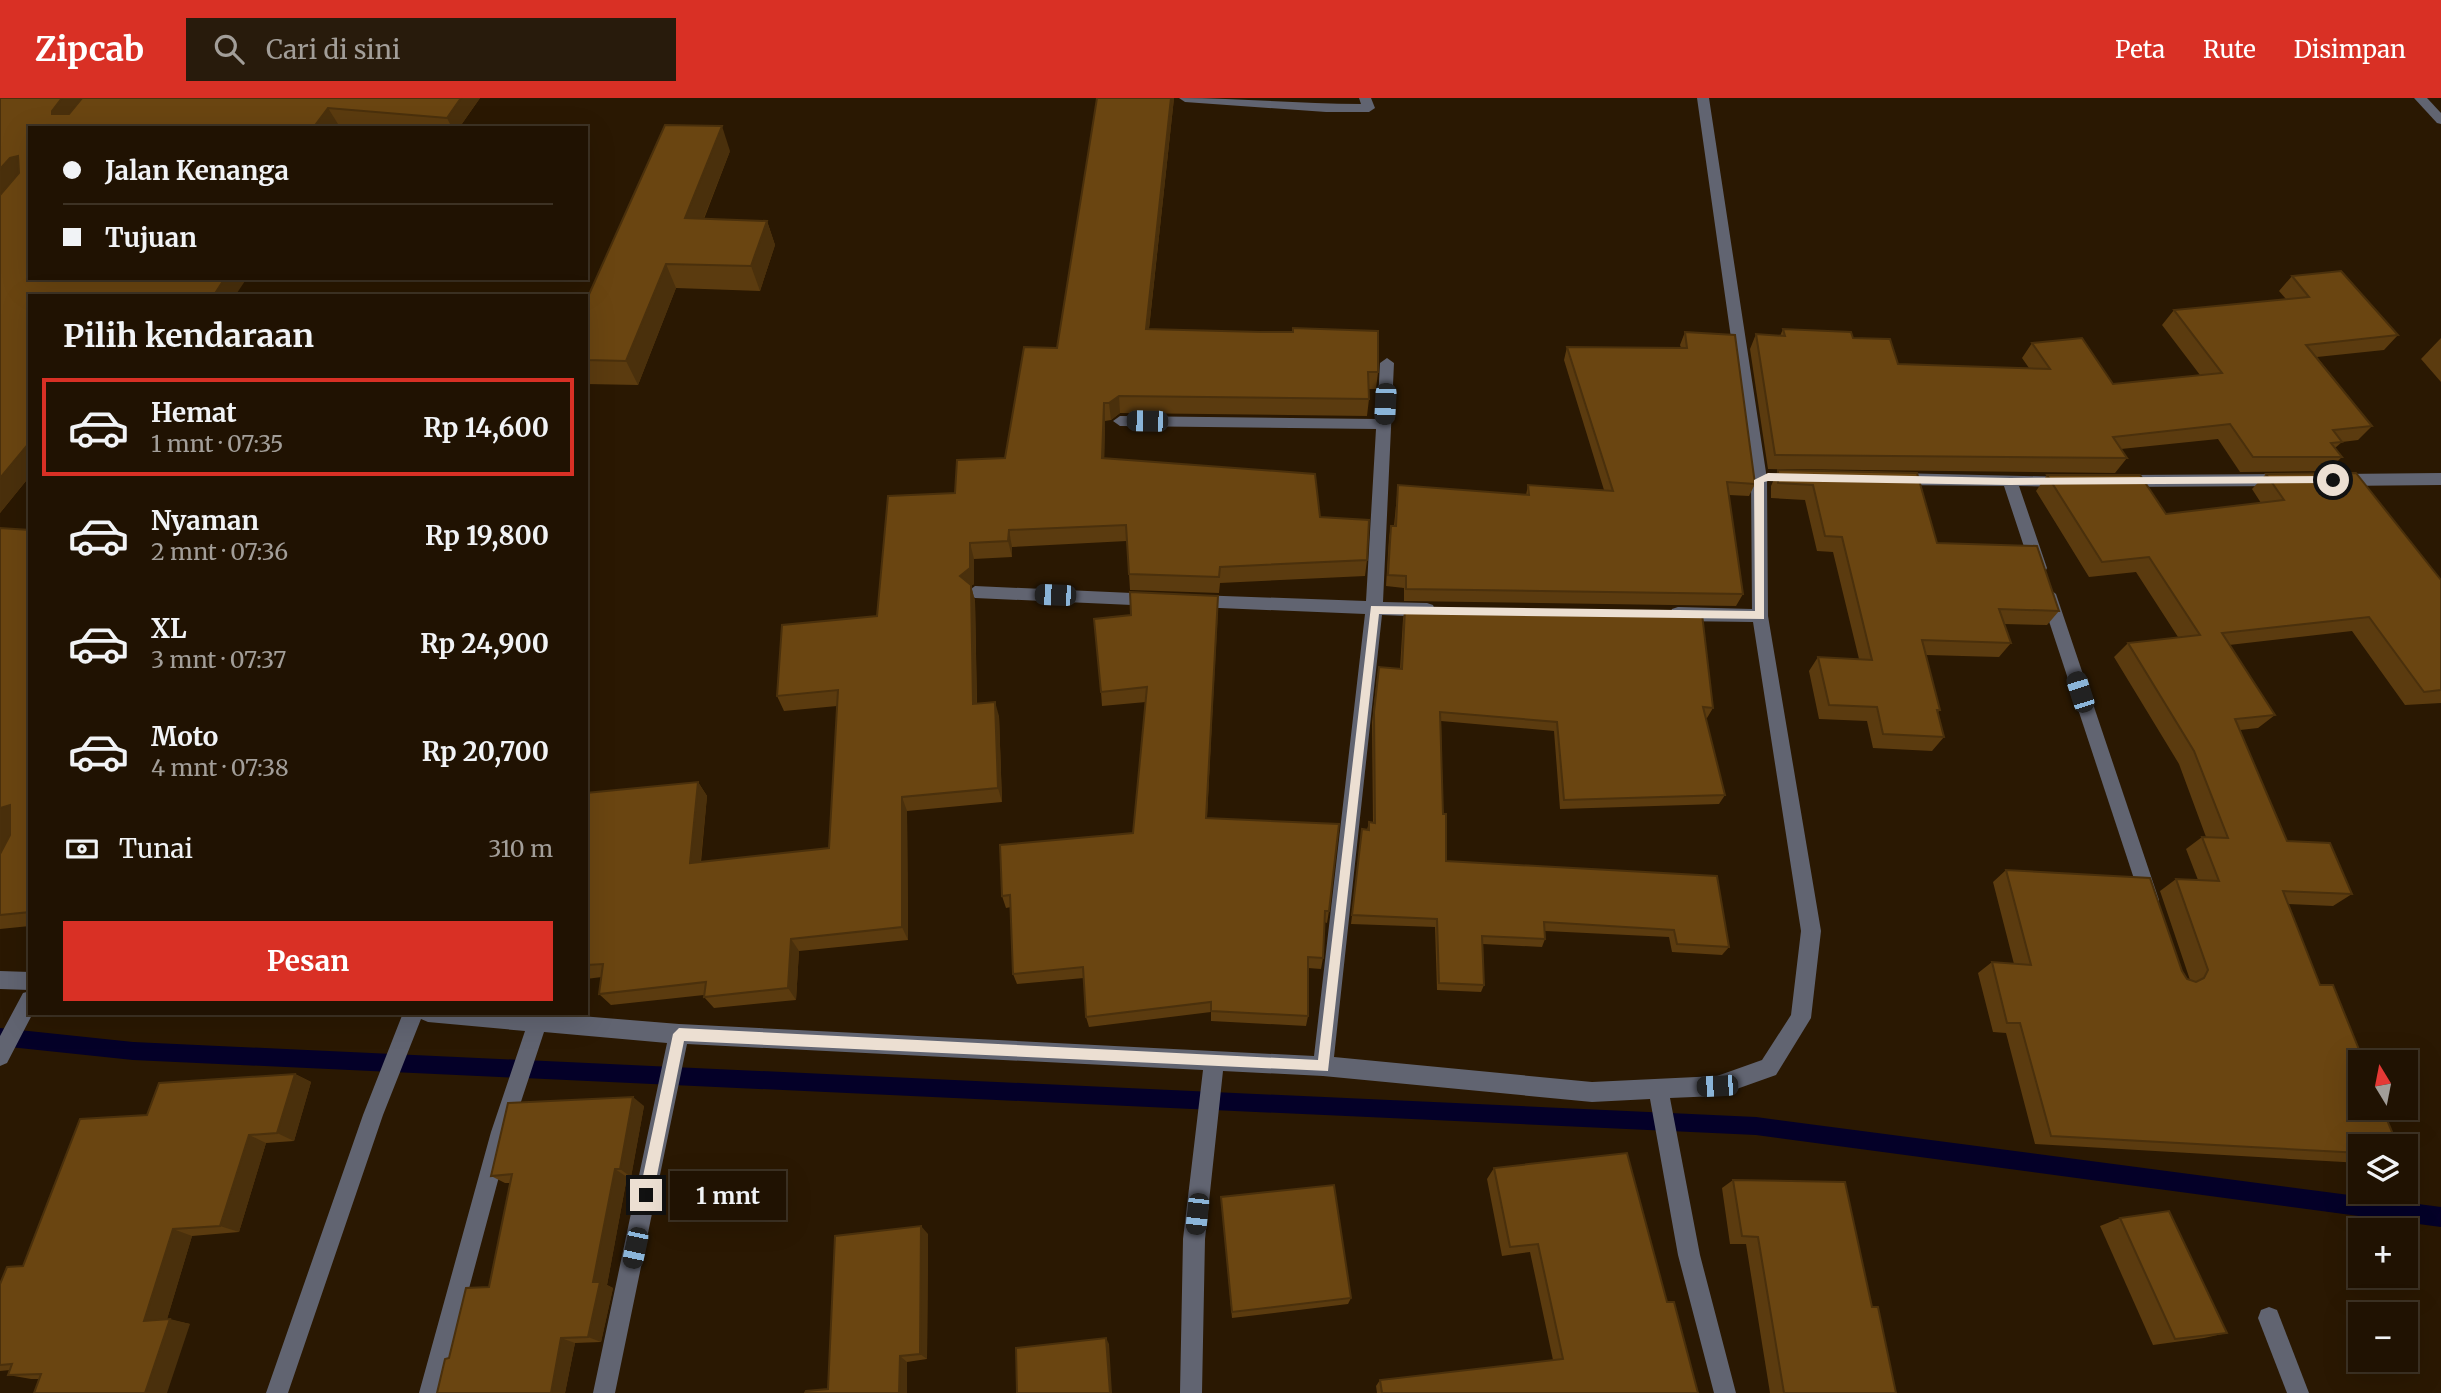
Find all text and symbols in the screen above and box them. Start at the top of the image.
search box [186,18,676,81]
text: Zipcab [35,29,144,70]
icon: search [210,30,248,68]
text: Cari di sini [266,33,400,66]
text: Peta [2115,34,2165,65]
text: Rute [2203,34,2256,65]
text: Disimpan [2294,34,2406,65]
text: Jalan Kenanga [105,154,289,187]
text: Tujuan [105,221,197,254]
text: Pilih kendaraan [63,316,314,356]
car [1374,382,1397,426]
icon: car [67,396,130,459]
text: Hemat [151,396,237,429]
car [1126,410,1169,432]
text: Rp 14,600 [423,411,549,444]
text: 1 mnt · 07:35 [151,429,284,458]
route start [2317,464,2349,496]
icon: car [67,504,130,567]
text: Nyaman [151,504,259,537]
text: Rp 19,800 [425,519,549,552]
text: 2 mnt · 07:36 [151,537,288,566]
car [1034,584,1077,606]
icon: car [67,612,130,675]
text: XL [151,612,187,645]
text: Rp 24,900 [420,627,549,660]
text: 3 mnt · 07:37 [151,645,286,674]
car [2064,669,2097,715]
icon: car [67,720,130,783]
text: Moto [151,720,218,753]
text: Rp 20,700 [422,735,549,768]
text: 4 mnt · 07:38 [151,753,289,782]
icon: cash [63,830,101,868]
text: Tunai [119,832,193,865]
text: 310 m [488,834,553,863]
button: Pesan [63,921,553,1001]
north arrow [2348,1050,2418,1120]
map controls [2348,1050,2418,1372]
car [1696,1074,1739,1098]
button: layers [2348,1134,2418,1204]
callout: 1 mnt [670,1170,786,1220]
route end [630,1179,662,1211]
text: 1 mnt [696,1181,760,1210]
car [1185,1192,1210,1236]
button: + [2348,1218,2418,1288]
car [621,1225,650,1271]
button: − [2348,1302,2418,1372]

